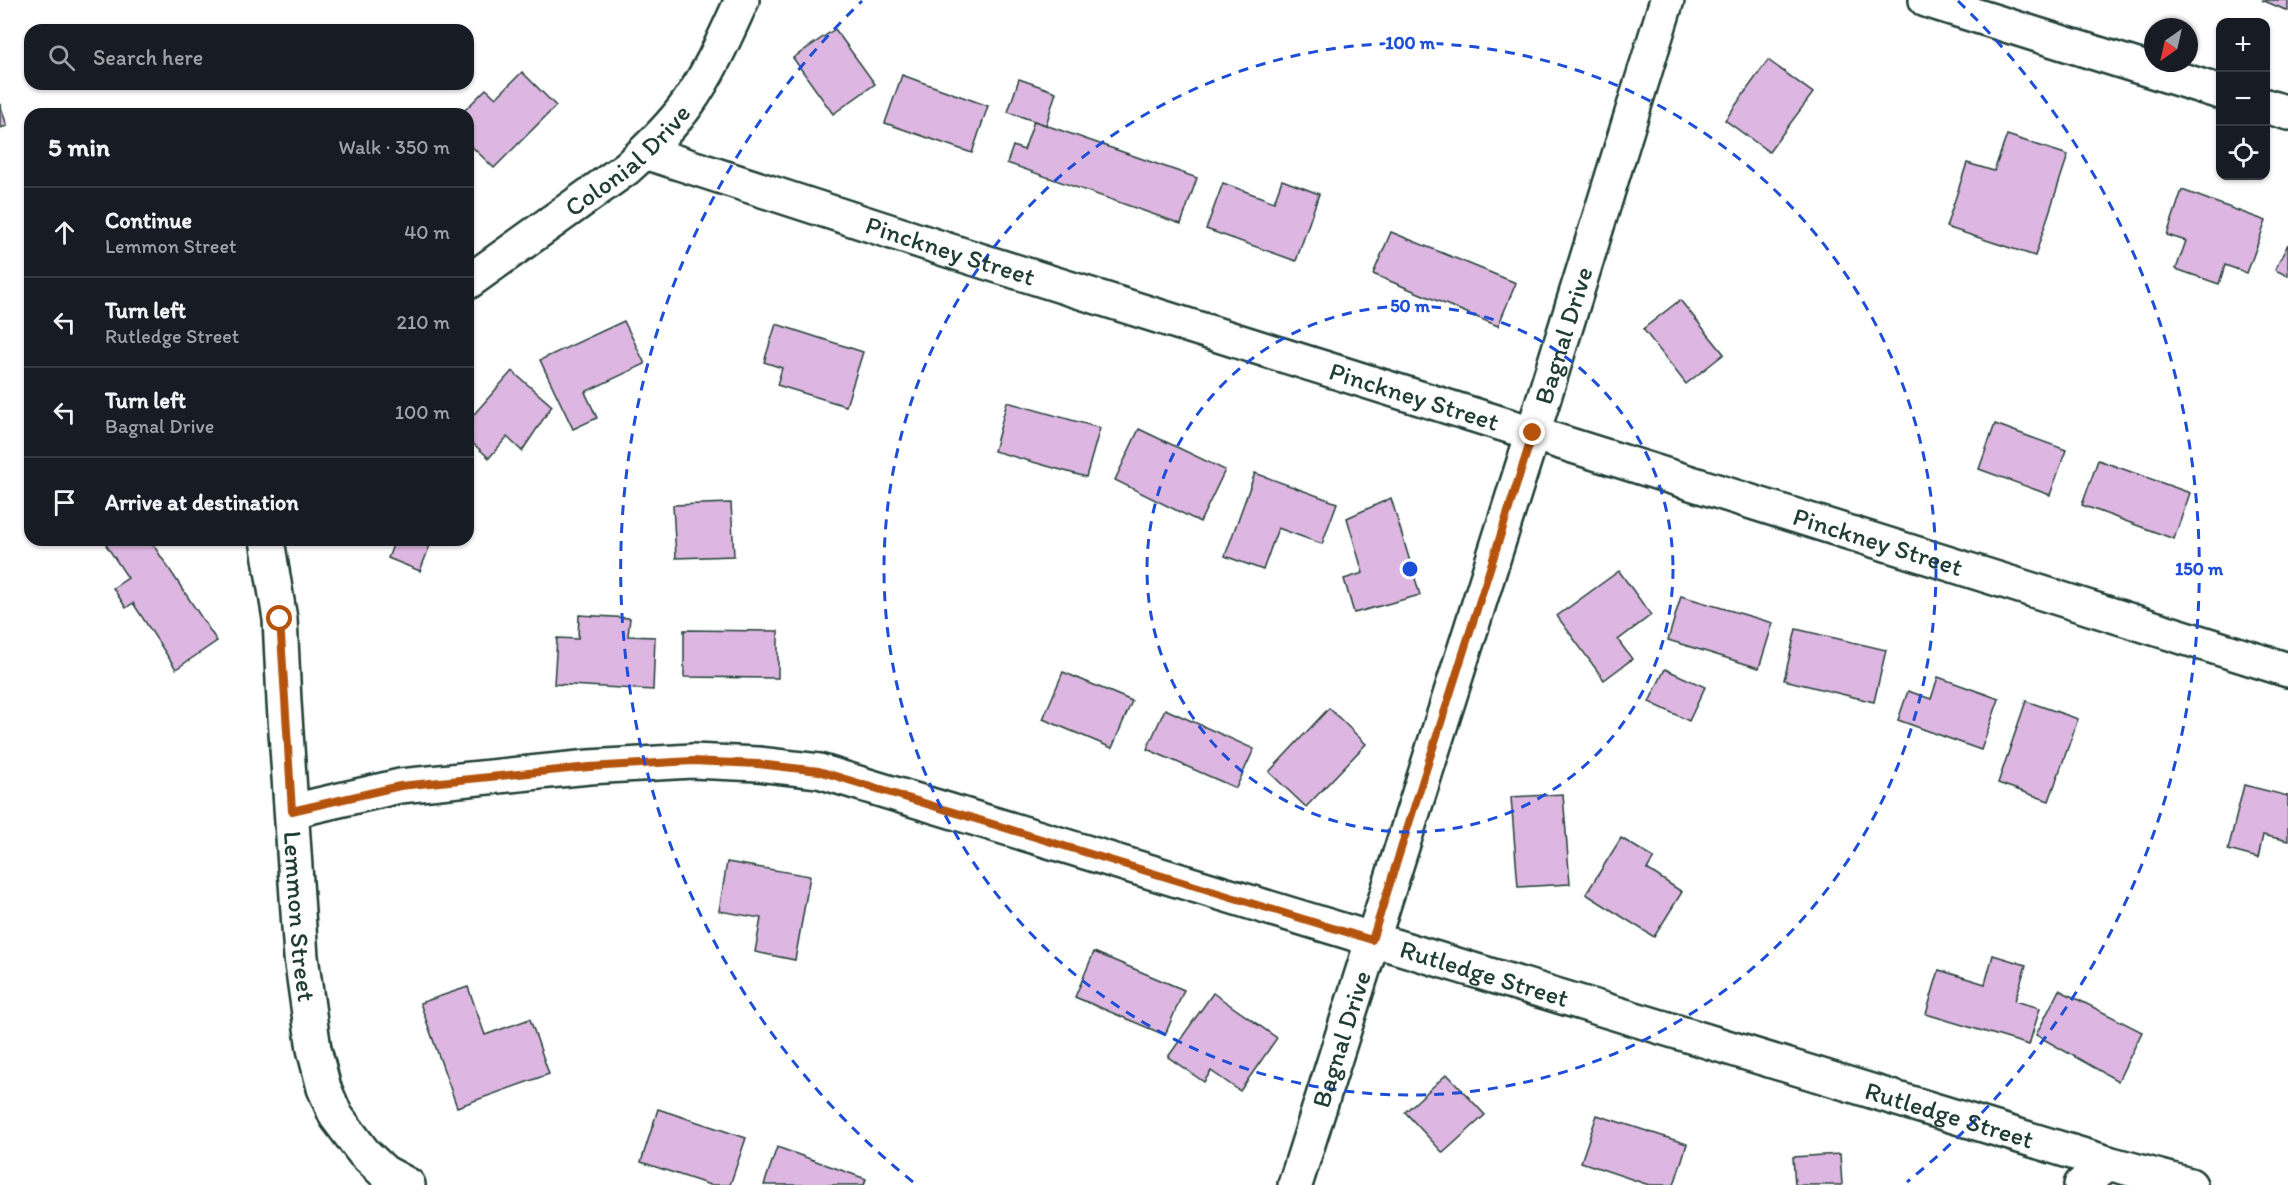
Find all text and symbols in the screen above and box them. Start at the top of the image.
north arrow [2144,18,2198,72]
map controls [2216,18,2270,180]
button: + [2216,18,2270,72]
search box [24,24,474,90]
text: 100 m [1385,32,1436,54]
icon: search [45,41,78,74]
text: Search here [93,44,203,71]
button: − [2216,72,2270,126]
street label: Colonial Drive [558,98,697,224]
button: locate [2216,126,2270,180]
text: 5 min [48,131,110,163]
text: Walk · 350 m [339,135,450,159]
text: Continue [105,207,192,234]
street label: Pinckney Street [862,209,1039,293]
icon: ahead [48,216,81,249]
text: 40 m [404,220,450,244]
text: Lemmon Street [105,234,237,258]
street label: Bagnal Drive [1527,263,1600,408]
text: 50 m [1390,295,1431,317]
text: Turn left [105,297,186,324]
icon: left [48,306,81,339]
text: 210 m [397,310,450,334]
text: Rutledge Street [105,324,239,348]
street label: Pinckney Street [1325,355,1503,438]
text: Turn left [105,387,186,414]
icon: left [48,396,81,429]
text: 100 m [395,400,450,424]
text: Bagnal Drive [105,414,214,438]
route end [1519,419,1545,445]
icon: arrive [48,486,81,519]
text: Arrive at destination [105,489,299,516]
street label: Pinckney Street [1789,500,1967,583]
text: 150 m [2175,558,2224,580]
centre of rings [1400,559,1420,579]
route start [266,605,292,631]
street label: Lemmon Street [277,830,323,1004]
street label: Rutledge Street [1396,933,1573,1014]
street label: Bagnal Drive [1304,967,1378,1112]
street label: Rutledge Street [1861,1074,2038,1156]

